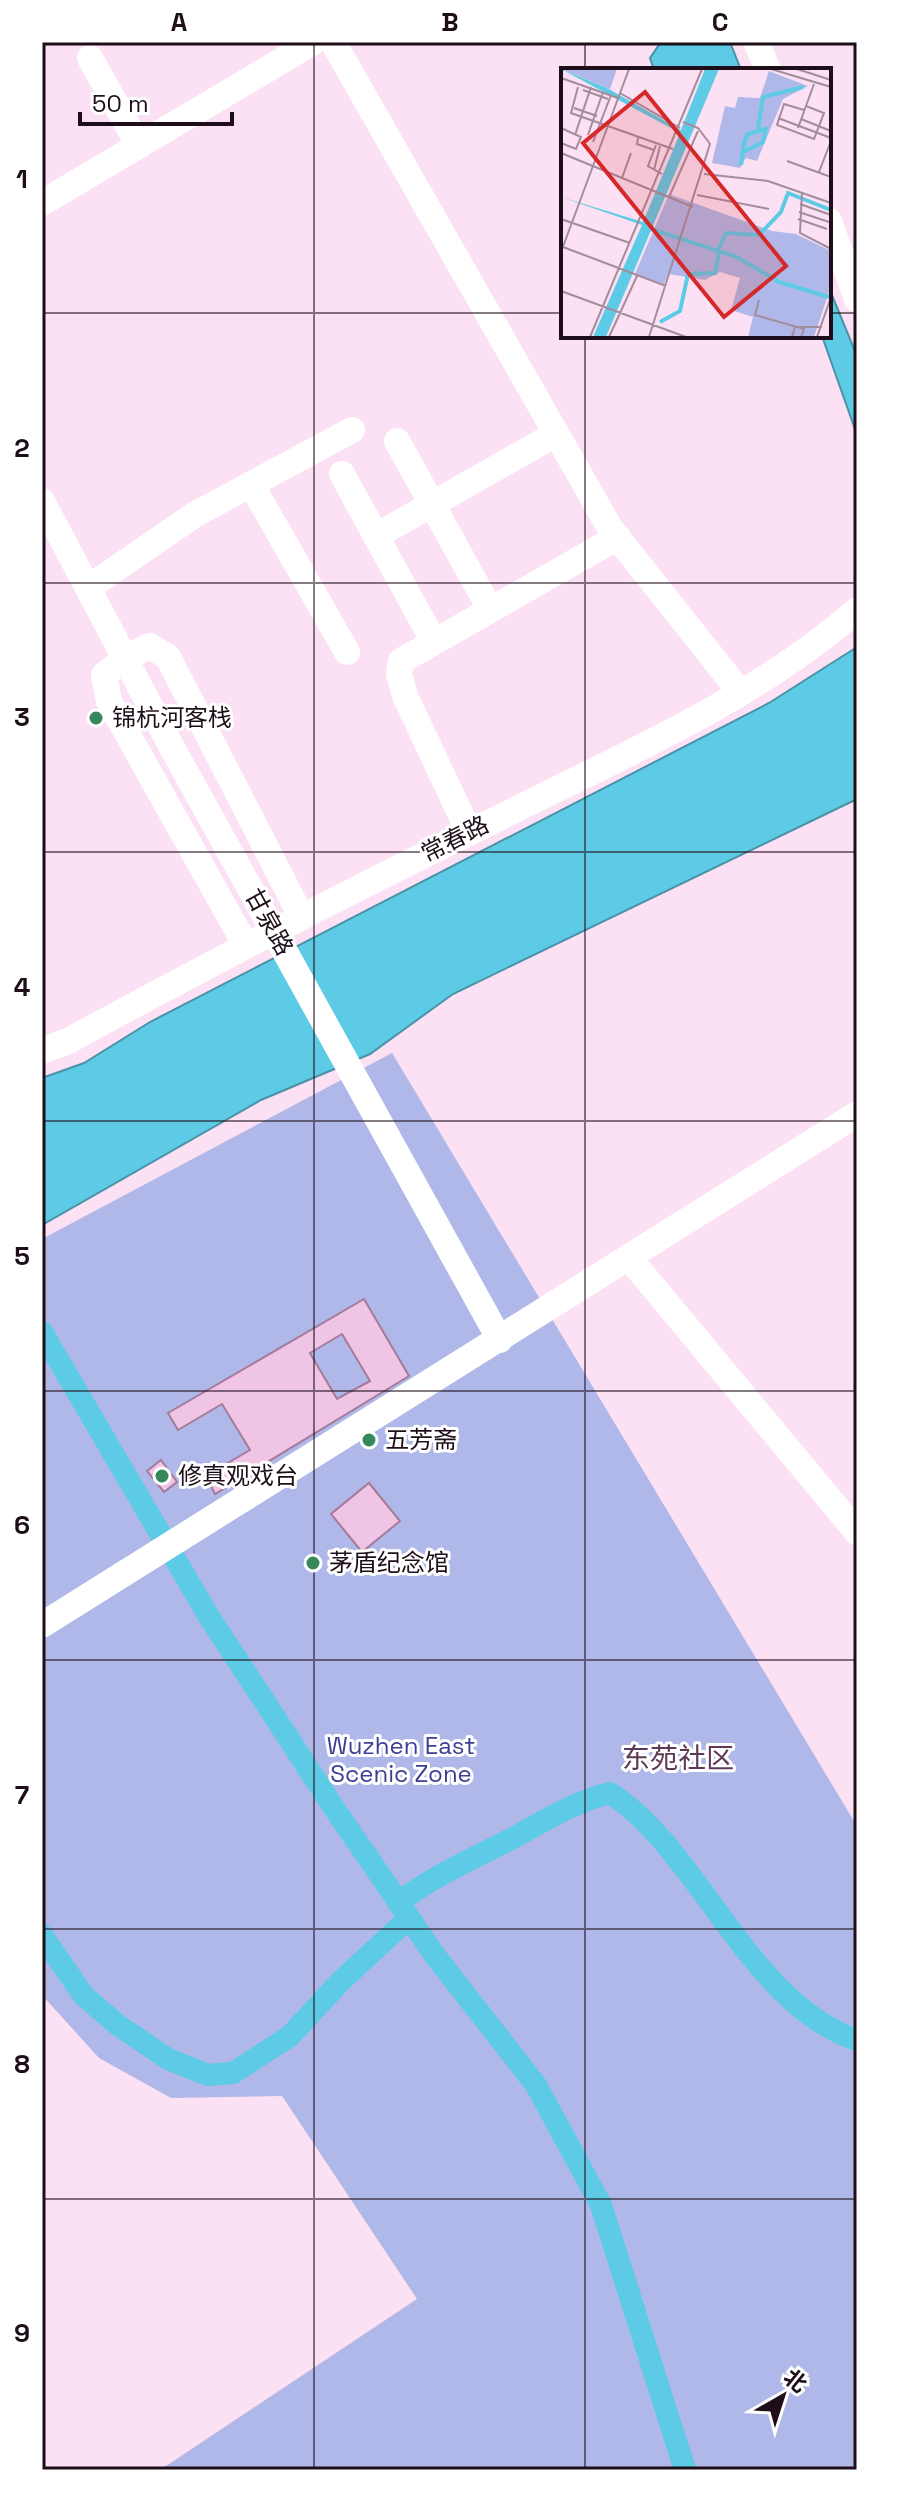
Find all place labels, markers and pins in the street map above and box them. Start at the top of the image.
place label: 锦杭河客栈 [112,702,232,733]
marker: 锦杭河客栈 [87,709,105,727]
place label: 五芳斋 [385,1424,457,1455]
marker: 五芳斋 [360,1431,378,1449]
place label: 修真观戏台 [178,1460,298,1491]
marker: 修真观戏台 [153,1467,171,1485]
place label: 茅盾纪念馆 [329,1547,449,1578]
marker: 茅盾纪念馆 [304,1554,322,1572]

